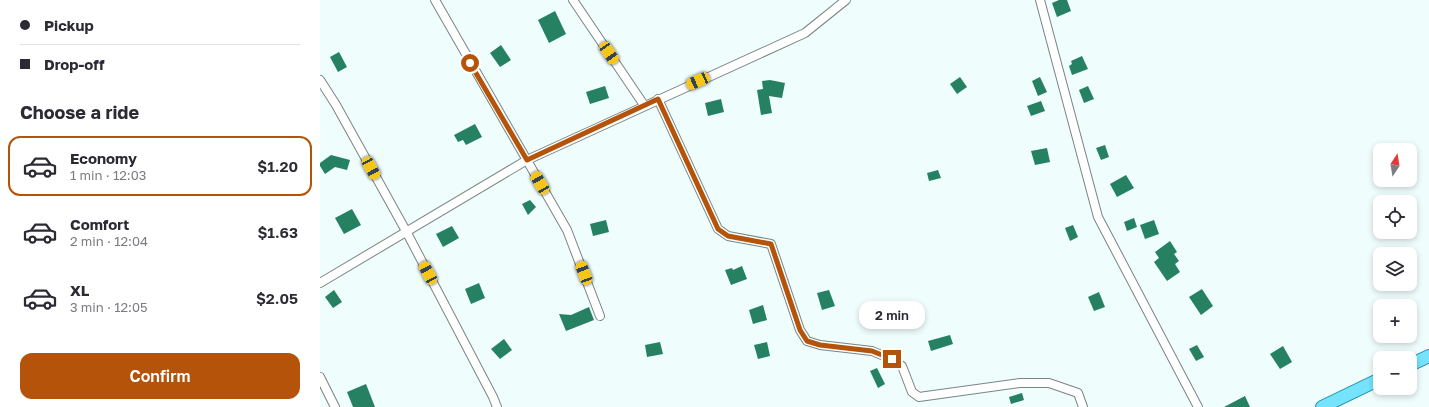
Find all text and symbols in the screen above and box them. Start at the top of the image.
text: Pickup [44,16,94,34]
car [597,40,621,66]
route start [461,54,479,72]
text: Drop-off [44,55,104,73]
car [685,71,711,91]
text: Choose a ride [20,101,139,123]
north arrow [1373,143,1417,187]
map controls [1373,143,1417,395]
icon: car [22,148,58,184]
text: Economy [70,149,137,167]
car [360,155,382,181]
text: $1.20 [257,157,298,175]
text: 1 min · 12:03 [70,167,146,183]
car [529,170,551,196]
button: locate [1373,195,1417,239]
icon: car [22,214,58,250]
text: Comfort [70,215,129,233]
text: $1.63 [257,223,298,241]
text: 2 min · 12:04 [70,233,148,249]
button: layers [1373,247,1417,291]
car [417,260,439,286]
car [574,260,594,286]
icon: car [22,280,58,316]
text: XL [70,281,89,299]
text: $2.05 [256,289,298,307]
text: 3 min · 12:05 [70,299,148,315]
button: + [1373,299,1417,343]
callout: 2 min [859,301,925,329]
text: 2 min [875,307,909,323]
route end [883,350,901,368]
button: − [1373,351,1417,395]
button: Confirm [20,353,300,399]

